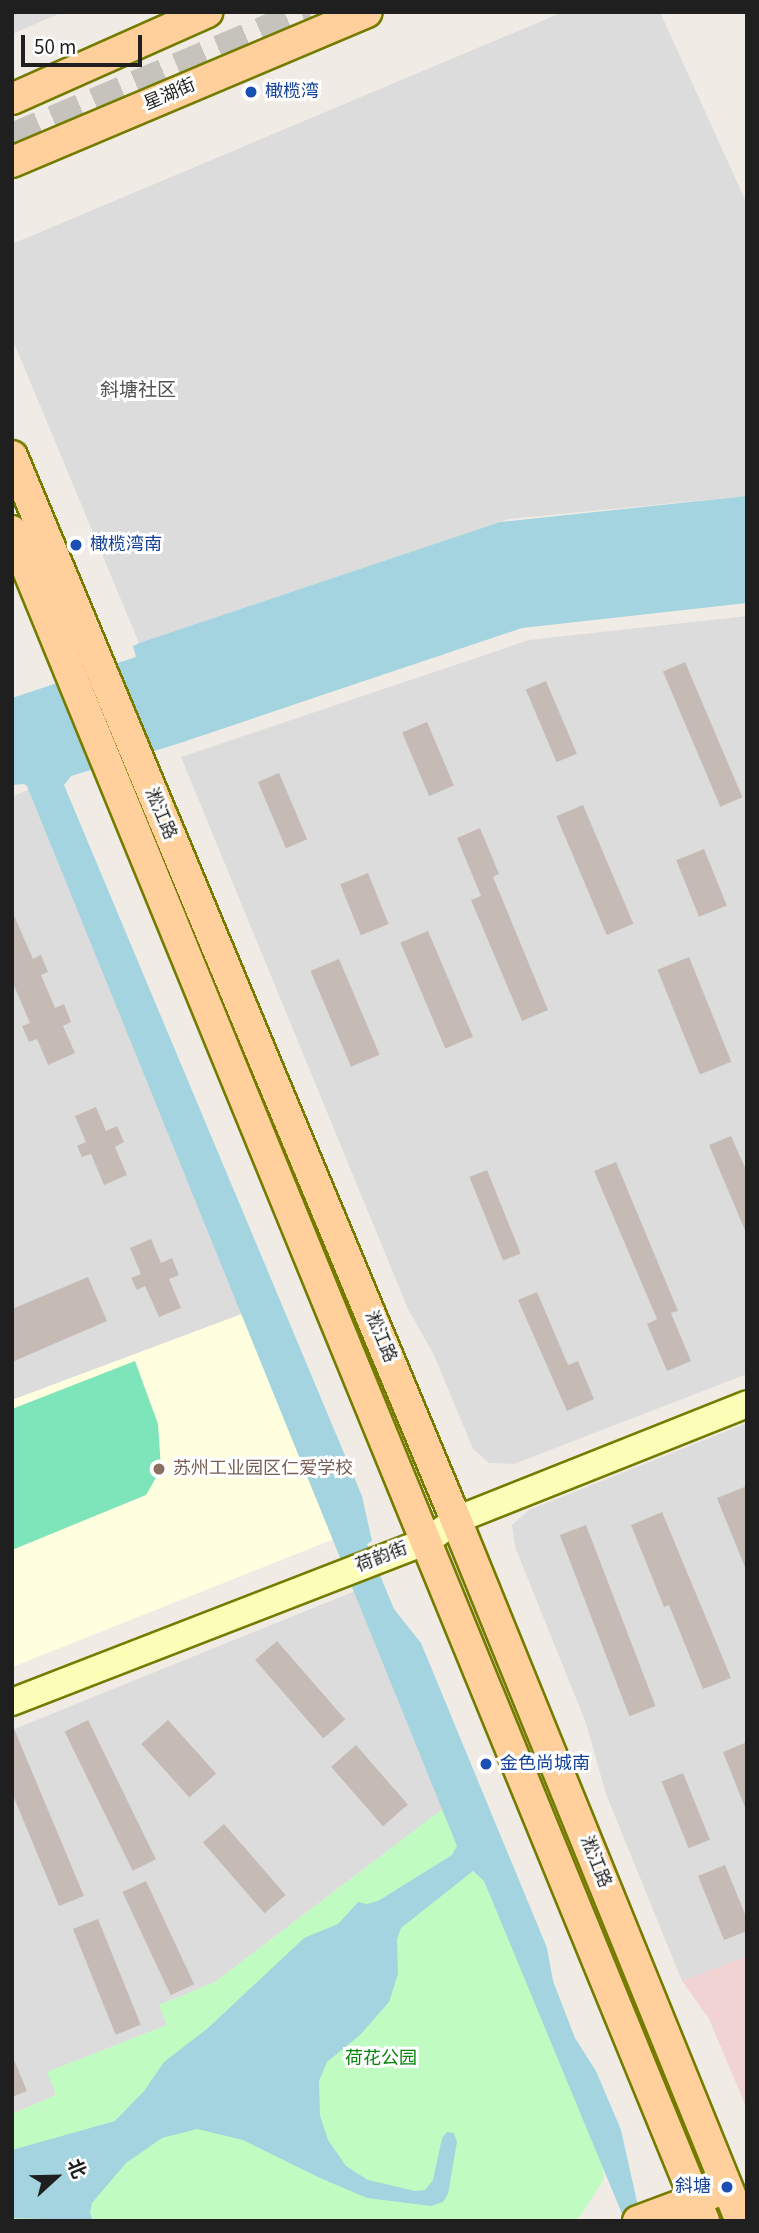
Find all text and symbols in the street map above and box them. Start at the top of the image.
scale bar [24,21,145,65]
text: 50 m [34,32,76,62]
street label: 星湖街 [141,75,199,115]
place label: 橄榄湾 [265,81,319,103]
marker: 橄榄湾 [243,84,259,100]
district label: 斜塘社区 [100,380,176,402]
place label: 橄榄湾南 [90,534,162,556]
marker: 橄榄湾南 [68,537,84,553]
street label: 淞江路 [140,785,180,843]
street label: 淞江路 [360,1308,400,1366]
place label: 苏州工业园区仁爱学校 [173,1458,353,1480]
marker: 苏州工业园区仁爱学校 [151,1461,167,1477]
street label: 荷韵街 [353,1538,411,1578]
place label: 金色尚城南 [500,1753,590,1775]
marker: 金色尚城南 [478,1756,494,1772]
street label: 淞江路 [575,1833,615,1891]
park label: 荷花公园 [345,2048,417,2070]
north arrow [21,2142,91,2212]
text: 北 [60,2155,92,2183]
place label: 斜塘 [675,2176,711,2198]
marker: 斜塘 [717,2177,737,2197]

